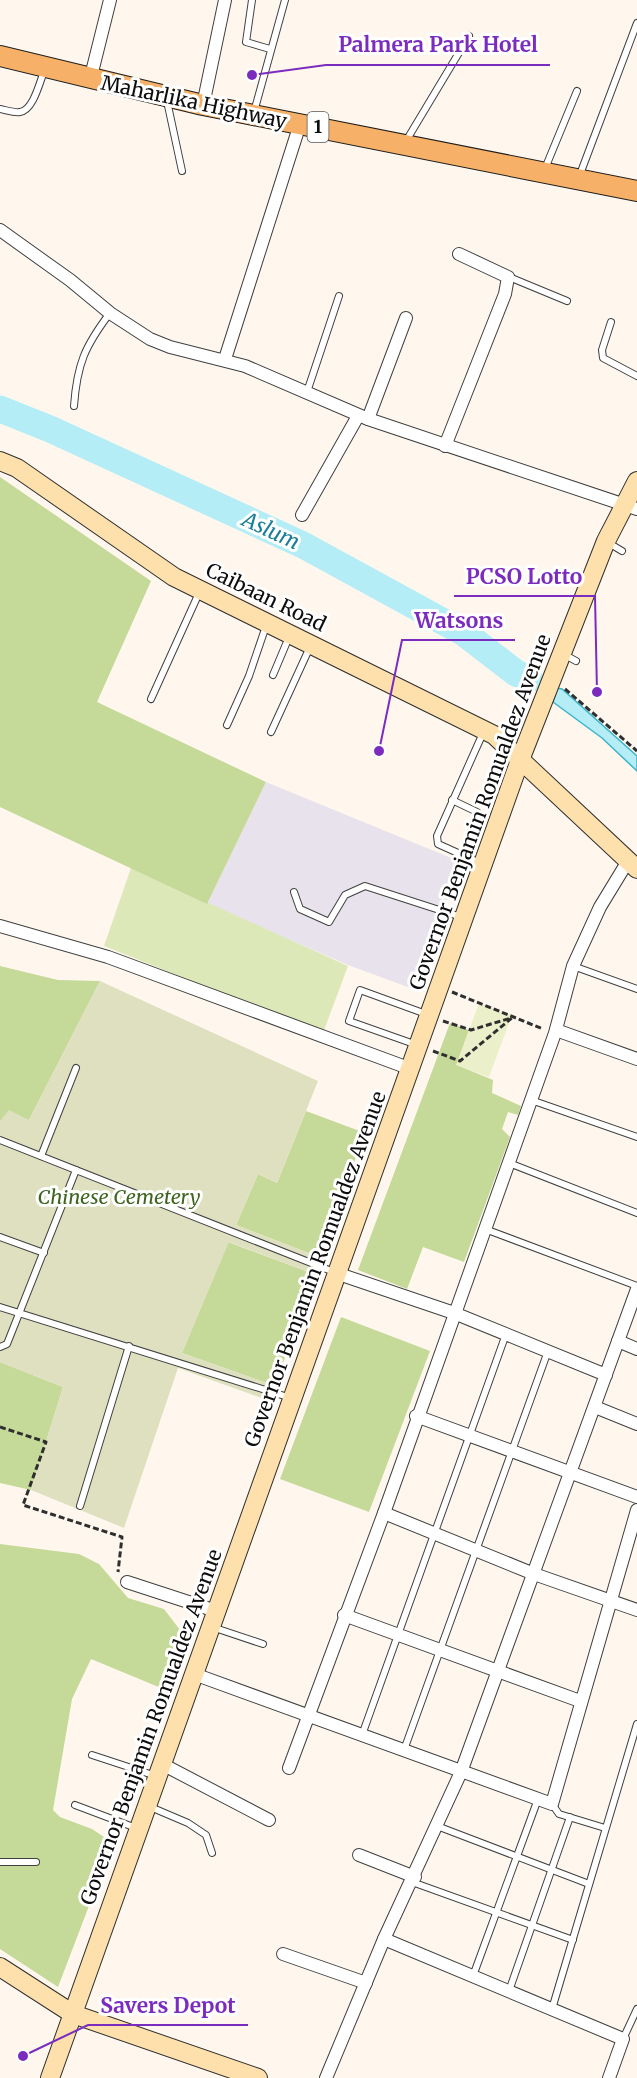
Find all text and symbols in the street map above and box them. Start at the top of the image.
callout: Palmera Park Hotel [326,26,550,65]
text: Palmera Park Hotel [338,31,538,58]
street label: Maharlika Highway [99,70,290,133]
road number: 1 [308,112,328,142]
water label: Aslum [236,505,304,555]
street label: Caibaan Road [202,557,330,636]
callout: PCSO Lotto [454,557,595,596]
text: PCSO Lotto [466,563,582,590]
callout: Watsons [402,601,515,640]
text: Watsons [414,607,504,634]
street label: Governor Benjamin Romualdez Avenue [403,631,556,993]
street label: Governor Benjamin Romualdez Avenue [238,1088,391,1450]
park label: Chinese Cemetery [38,1184,200,1209]
street label: Governor Benjamin Romualdez Avenue [74,1546,227,1908]
callout: Savers Depot [88,1986,248,2025]
text: Savers Depot [100,1992,236,2019]

